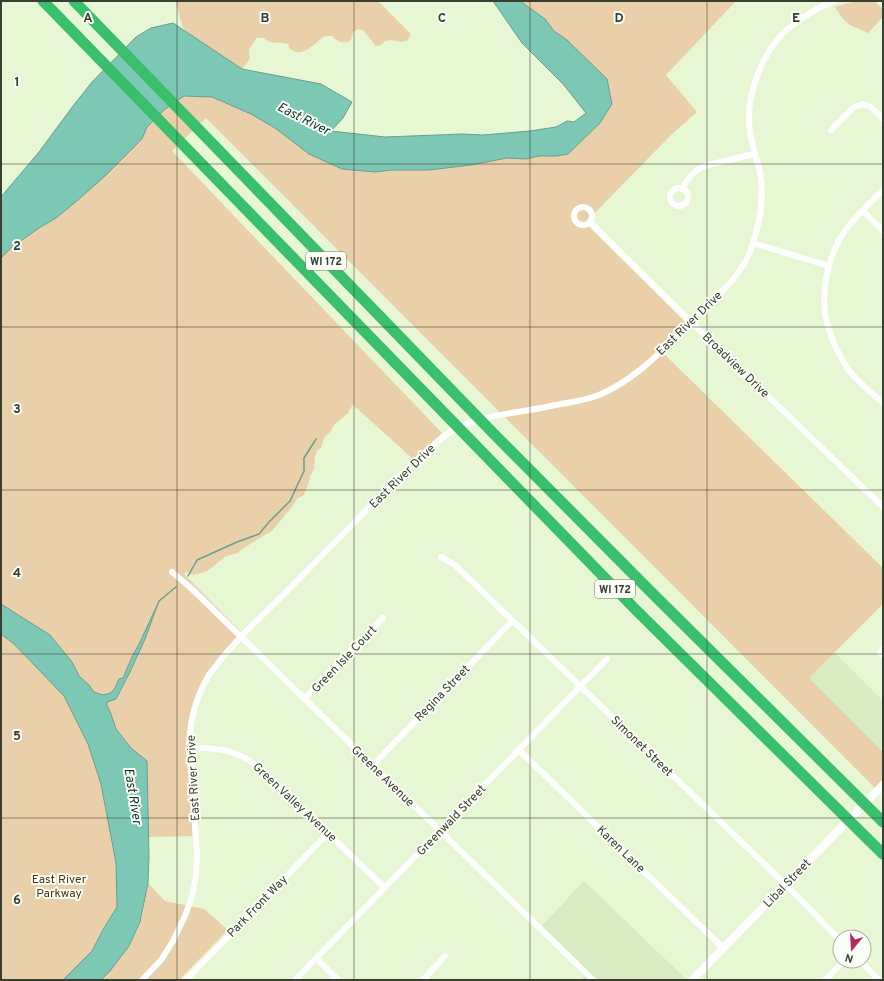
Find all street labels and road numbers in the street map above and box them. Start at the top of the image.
road number: WI 172 [306,252,346,270]
street label: East River Drive [653,288,726,359]
street label: Broadview Drive [698,329,772,402]
street label: East River Drive [366,441,439,512]
road number: WI 172 [595,580,635,598]
street label: Green Isle Court [309,623,381,697]
street label: Regina Street [412,662,474,726]
street label: Simonet Street [607,713,676,781]
street label: East River Drive [184,735,204,821]
street label: Greene Avenue [347,743,417,811]
street label: Green Valley Avenue [249,760,340,846]
street label: Greenwald Street [414,782,490,860]
street label: Karen Lane [593,823,648,877]
street label: Libal Street [760,856,815,912]
street label: Park Front Way [224,872,291,941]

